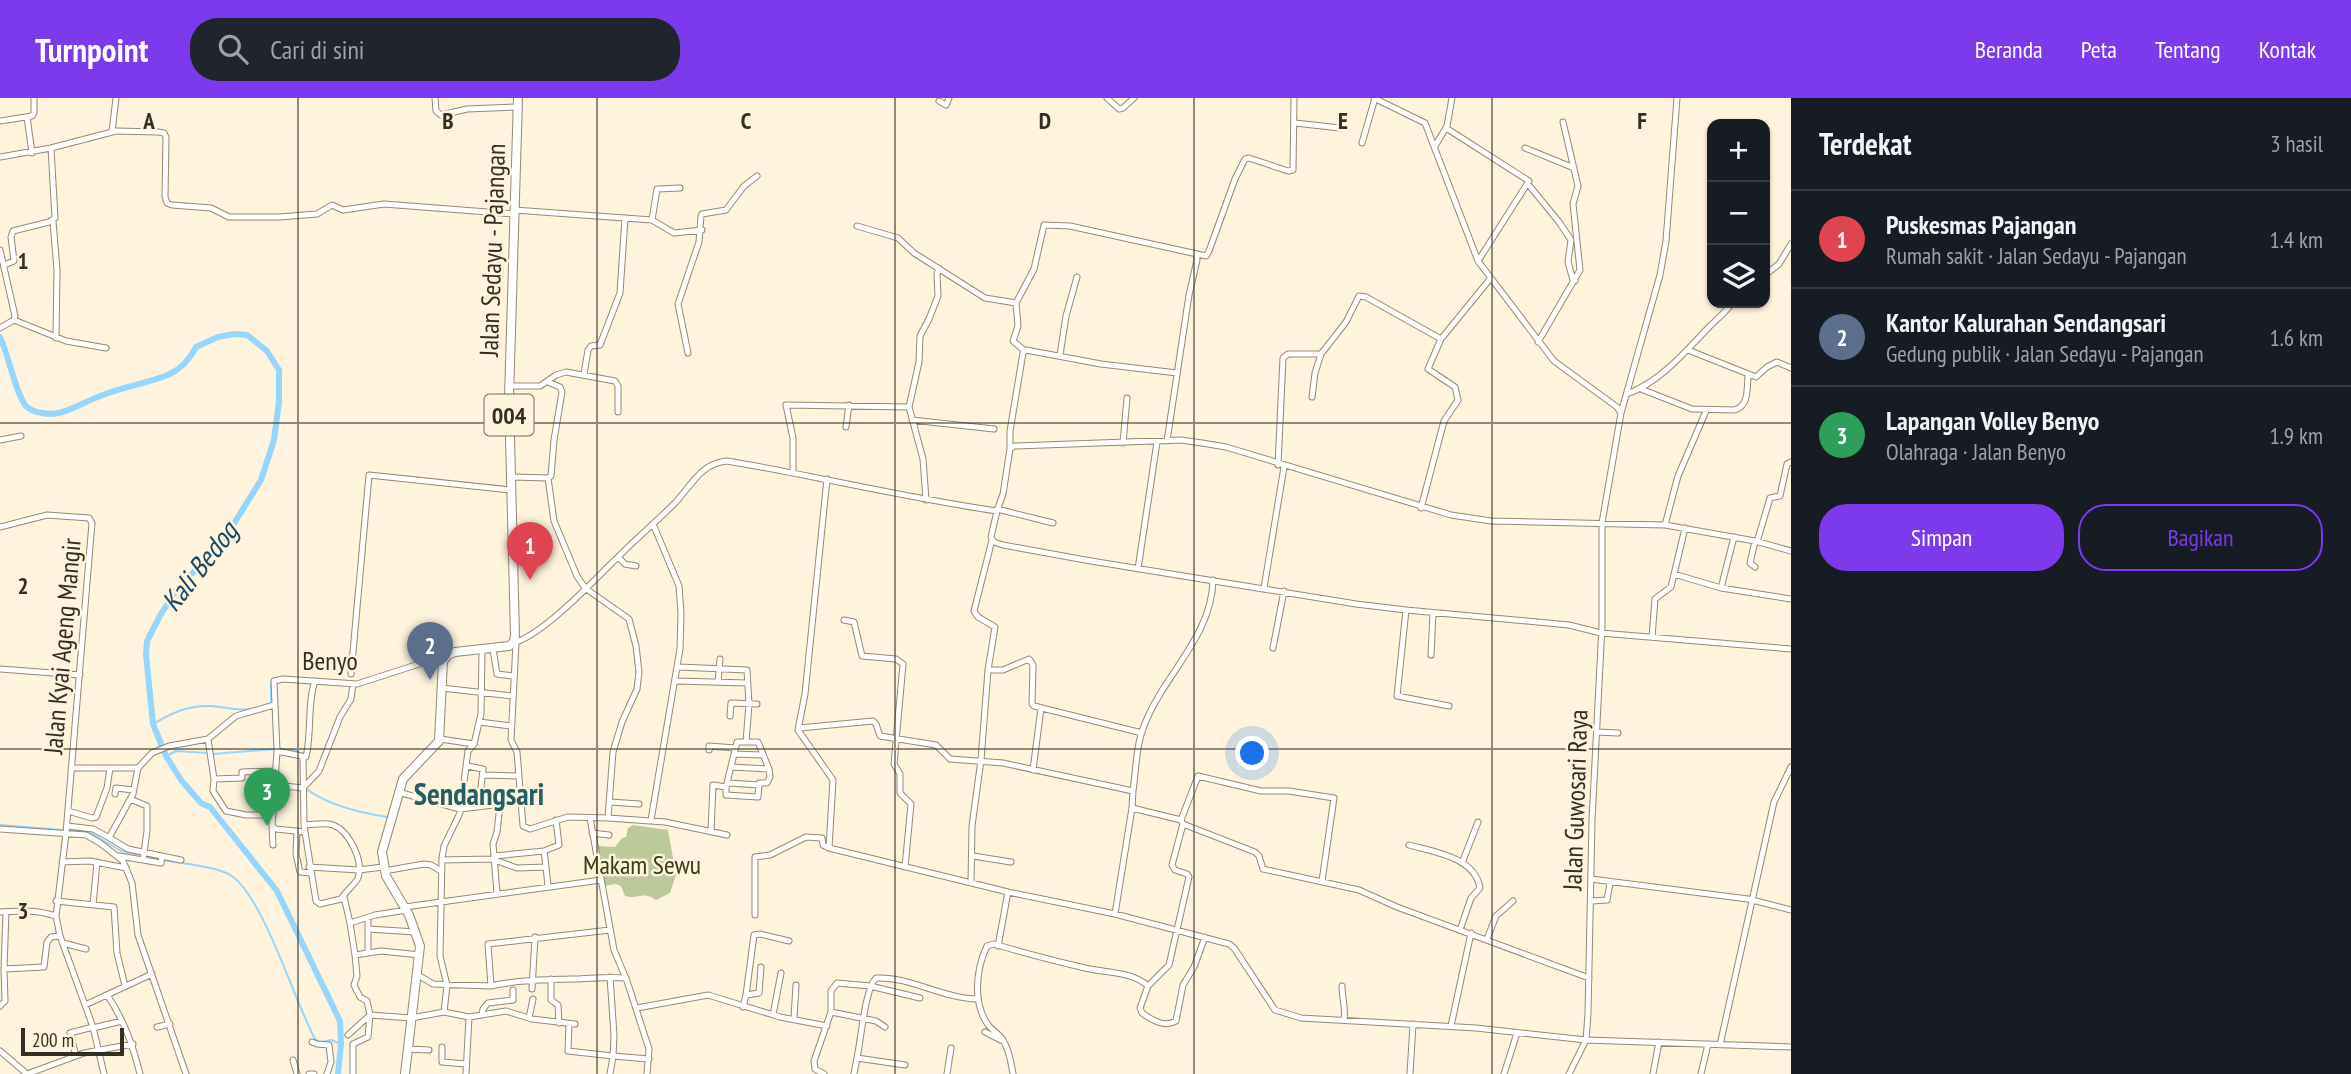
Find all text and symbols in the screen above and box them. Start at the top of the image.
search box [190,18,680,81]
text: Turnpoint [35,28,148,71]
icon: search [214,30,252,68]
text: Cari di sini [270,33,364,66]
text: Beranda [1975,34,2043,65]
text: Peta [2081,34,2117,65]
text: Tentang [2155,34,2221,65]
text: Kontak [2259,34,2316,65]
text: A [142,106,155,135]
text: B [442,106,454,135]
text: C [741,106,752,135]
text: D [1039,106,1051,135]
text: E [1338,106,1348,135]
text: F [1637,106,1647,135]
map controls [1707,119,1770,308]
button: + [1707,119,1770,182]
text: Terdekat [1819,124,1911,163]
text: 3 hasil [2270,129,2323,158]
street label: Jalan Sedayu - Pajangan [472,143,512,358]
button: − [1707,182,1770,245]
text: Puskesmas Pajangan [1886,208,2076,241]
text: 1 [1837,225,1848,254]
text: 1.4 km [2269,225,2323,254]
text: Rumah sakit · Jalan Sedayu - Pajangan [1886,241,2187,270]
button: layers [1707,245,1770,308]
text: 1 [18,246,29,275]
text: Kantor Kalurahan Sendangsari [1886,306,2166,339]
text: 2 [1837,323,1848,352]
text: 1.6 km [2269,323,2323,352]
text: Gedung publik · Jalan Sedayu - Pajangan [1886,339,2204,368]
road number: 004 [484,394,534,436]
text: Lapangan Volley Benyo [1886,404,2099,437]
text: 3 [1837,421,1848,450]
text: 1.9 km [2269,421,2323,450]
text: Olahraga · Jalan Benyo [1886,437,2066,466]
button: Simpan [1819,504,2064,571]
button: Bagikan [2078,504,2323,571]
water label: Kali Bedog [152,512,247,618]
pin: 1 [507,522,553,580]
street label: Jalan Kyai Ageng Mangir [36,537,88,756]
text: 2 [18,571,29,600]
pin: 2 [407,622,453,680]
street label: Benyo [302,644,358,677]
street label: Jalan Guwosari Raya [1555,709,1595,892]
your location [1235,736,1269,770]
pin: 3 [244,768,290,826]
district label: Sendangsari [414,774,544,813]
park label: Makam Sewu [583,848,701,881]
text: 3 [18,896,29,925]
scale bar [21,1025,124,1057]
text: 200 m [32,1028,74,1052]

